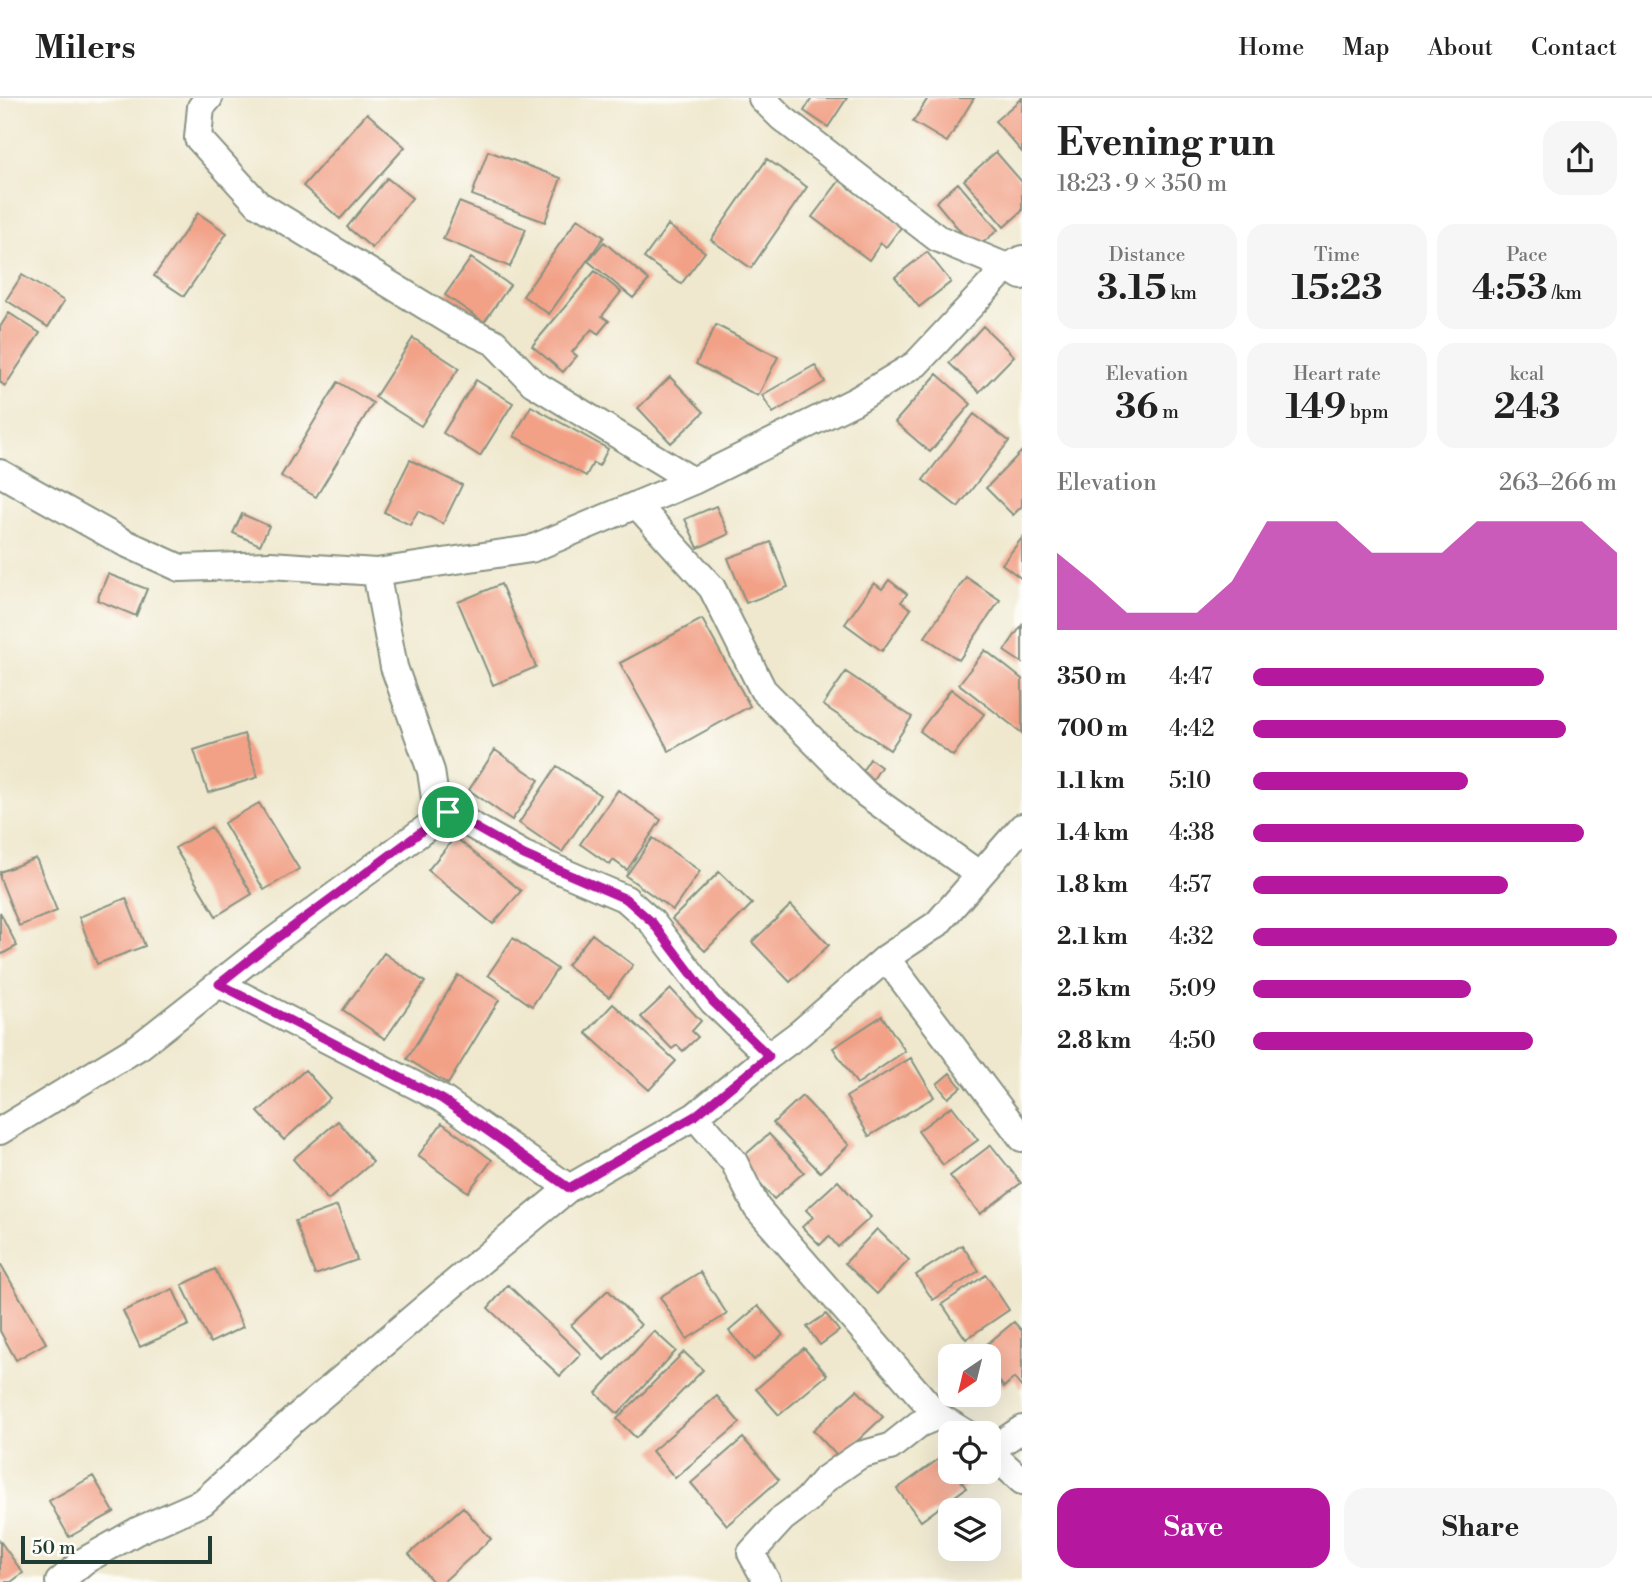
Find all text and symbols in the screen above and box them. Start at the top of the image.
text: Milers [35,28,136,69]
text: Home [1239,33,1304,63]
text: Map [1342,33,1390,63]
text: About [1428,33,1493,63]
text: Contact [1531,33,1617,63]
text: Evening run [1057,120,1275,167]
button: share [1543,121,1617,195]
text: 18:23 · 9 × 350 m [1057,170,1227,198]
text: Distance [1109,243,1185,267]
text: Time [1314,243,1360,267]
text: Pace [1507,243,1547,267]
text: 3.15 [1097,267,1166,310]
text: 15:23 [1291,267,1383,310]
text: 4:53 [1472,267,1548,310]
text: km [1166,281,1197,305]
text: /km [1548,281,1582,305]
text: Elevation [1106,362,1188,386]
text: Heart rate [1293,362,1381,386]
text: kcal [1510,362,1544,386]
text: 36 [1115,386,1158,429]
text: 149 [1285,386,1346,429]
text: 243 [1494,386,1560,429]
text: m [1158,400,1179,424]
text: bpm [1346,400,1389,424]
text: Elevation [1057,469,1157,497]
text: 263–266 m [1499,469,1617,497]
text: 350 m [1057,663,1126,691]
text: 4:47 [1169,663,1212,691]
text: 700 m [1057,715,1128,743]
text: 4:42 [1169,715,1215,743]
text: 1.1 km [1057,767,1125,795]
text: 5:10 [1169,767,1211,795]
pin [418,782,478,842]
icon: arrive [429,793,467,831]
text: 1.4 km [1057,819,1129,847]
text: 4:38 [1169,819,1215,847]
text: 1.8 km [1057,871,1128,899]
text: 4:57 [1169,871,1211,899]
text: 2.1 km [1057,923,1128,951]
text: 4:32 [1169,923,1214,951]
text: 2.5 km [1057,975,1131,1003]
text: 5:09 [1169,975,1216,1003]
text: 2.8 km [1057,1027,1131,1055]
text: 4:50 [1169,1027,1216,1055]
north arrow [938,1344,1001,1407]
map controls [938,1344,1001,1561]
button: locate [938,1421,1001,1484]
button: Save [1057,1488,1330,1568]
button: Share [1344,1488,1617,1568]
button: layers [938,1498,1001,1561]
scale bar [21,1533,212,1565]
text: 50 m [32,1536,76,1560]

